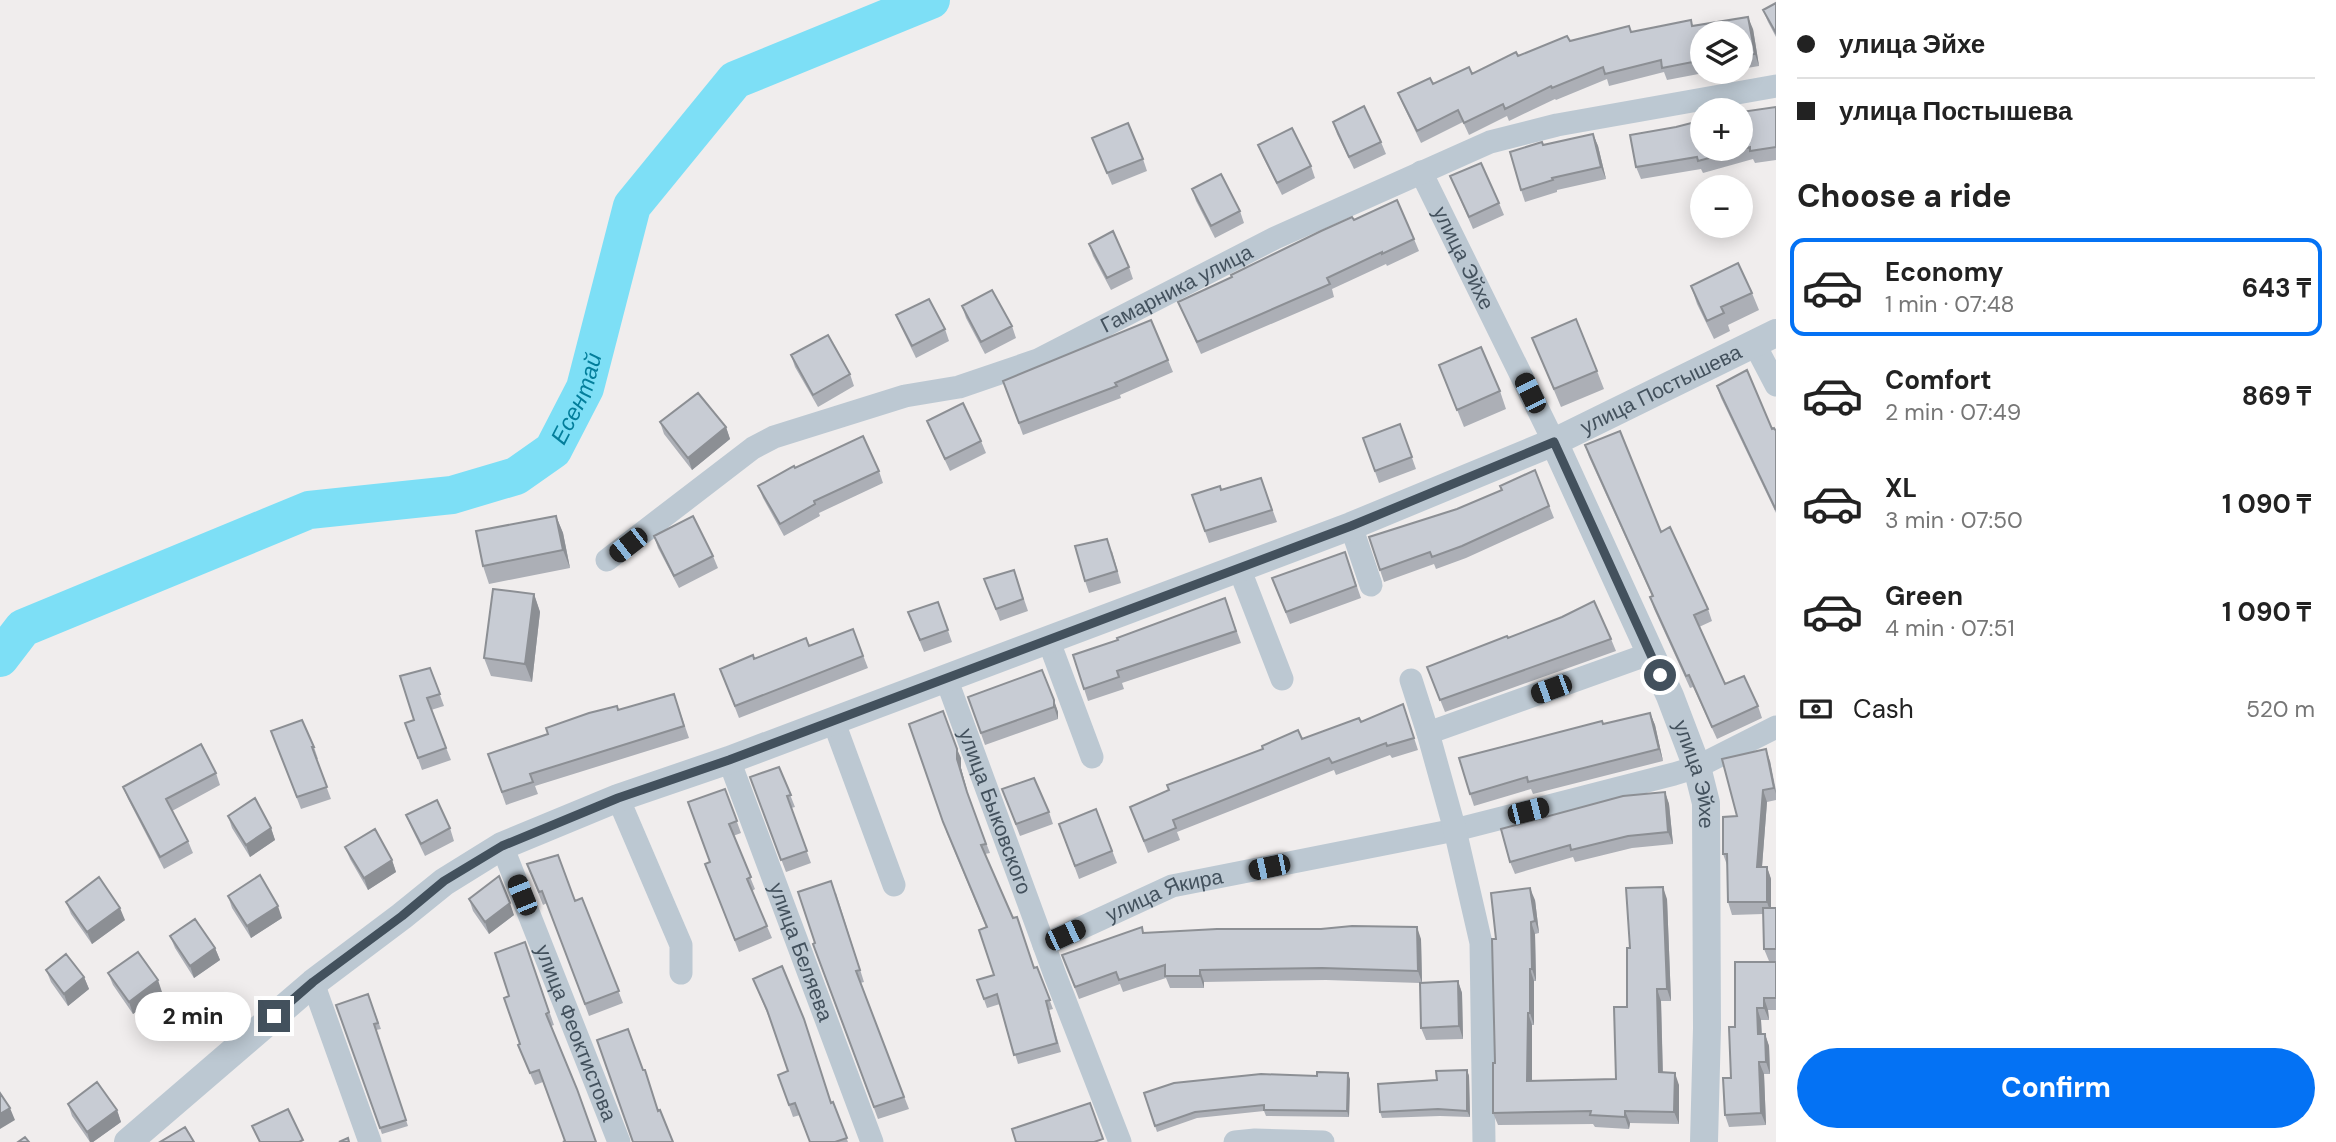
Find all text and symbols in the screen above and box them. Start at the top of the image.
map controls [1690,21,1753,238]
button: layers [1690,21,1753,84]
text: улица Эйхе [1839,27,1985,61]
text: улица Постышева [1839,94,2072,128]
button: + [1690,98,1753,161]
button: − [1690,175,1753,238]
text: Choose a ride [1797,175,2012,217]
street label: улица Эйхе [1426,202,1501,315]
street label: Гамарника улица [1096,238,1258,340]
text: Economy [1885,255,2003,289]
icon: car [1801,256,1864,319]
text: 643 ₸ [2242,271,2311,305]
text: 1 min · 07:48 [1885,289,2015,319]
street label: улица Постышева [1576,338,1747,441]
water label: Есентай [544,350,608,449]
text: Comfort [1885,363,1991,397]
icon: car [1801,364,1864,427]
car [1512,370,1549,416]
text: 869 ₸ [2242,379,2311,413]
text: 2 min · 07:49 [1885,397,2021,427]
text: XL [1885,471,1917,505]
icon: car [1801,472,1864,535]
text: 1 090 ₸ [2222,487,2311,521]
text: 3 min · 07:50 [1885,505,2023,535]
car [605,524,652,566]
text: Green [1885,579,1963,613]
icon: car [1801,580,1864,643]
text: 1 090 ₸ [2222,595,2311,629]
text: 4 min · 07:51 [1885,613,2015,643]
route start [1644,659,1676,691]
car [1528,672,1575,706]
icon: cash [1797,690,1835,728]
text: Cash [1853,692,1914,726]
text: 520 m [2246,694,2315,724]
street label: улица Эйхе [1666,716,1721,829]
street label: улица Быковского [952,724,1038,898]
car [1506,796,1551,826]
car [1247,852,1292,882]
street label: улица Якира [1101,862,1226,929]
car [505,872,540,918]
street label: улица Беляева [762,879,840,1026]
car [1042,917,1089,953]
street label: улица Феоктистова [528,941,624,1126]
callout: 2 min [134,992,250,1040]
route end [258,1000,290,1032]
text: 2 min [163,1001,223,1031]
button: Confirm [1797,1048,2315,1128]

